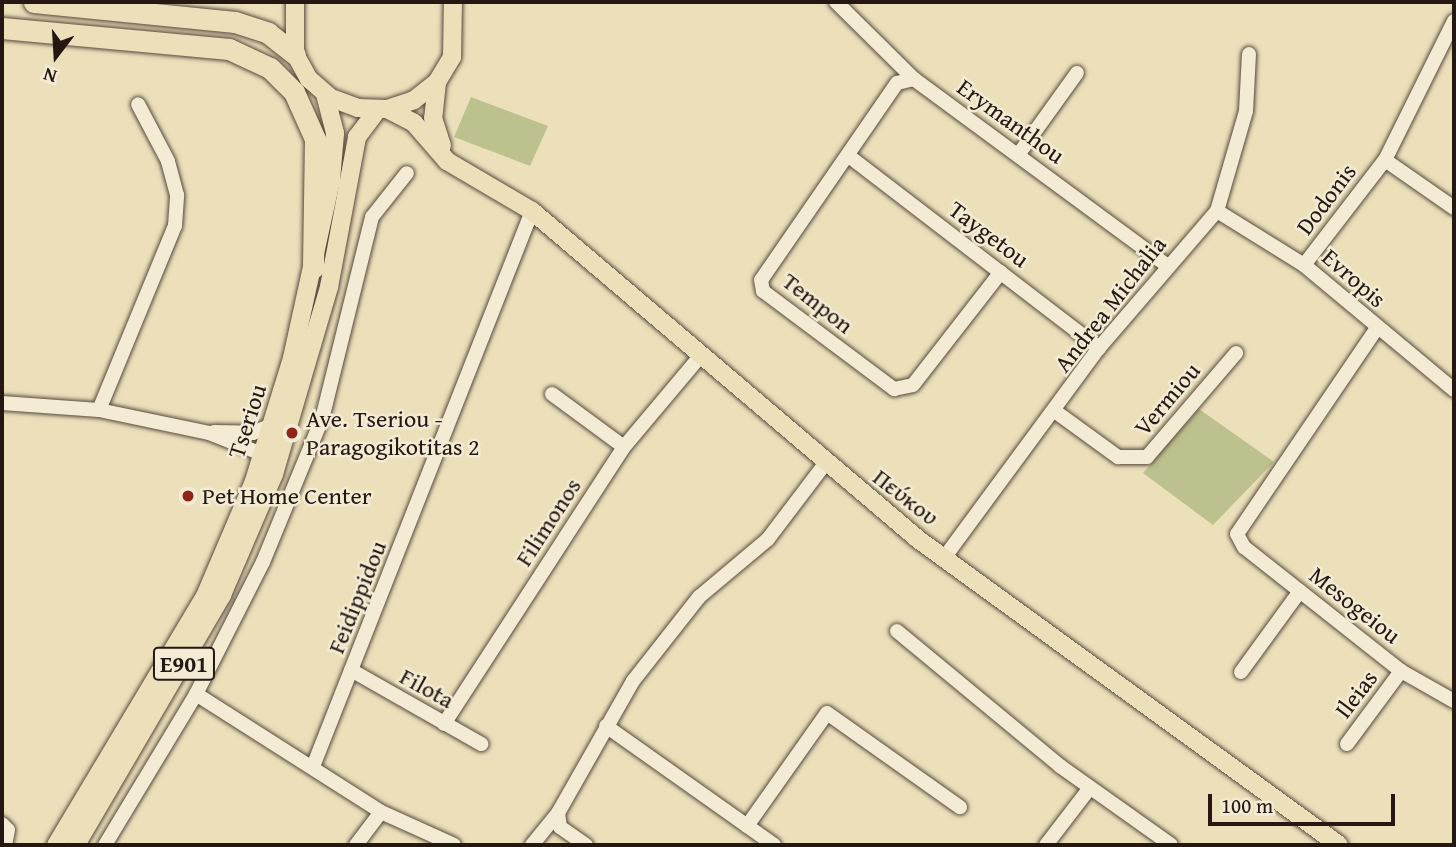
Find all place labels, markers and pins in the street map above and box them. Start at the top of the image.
place label: Ave. Tseriou - Paragogikotitas 2 [306,405,479,461]
marker: Ave. Tseriou - Paragogikotitas 2 [284,425,300,441]
place label: Pet Home Center [202,482,372,510]
marker: Pet Home Center [180,488,196,504]

